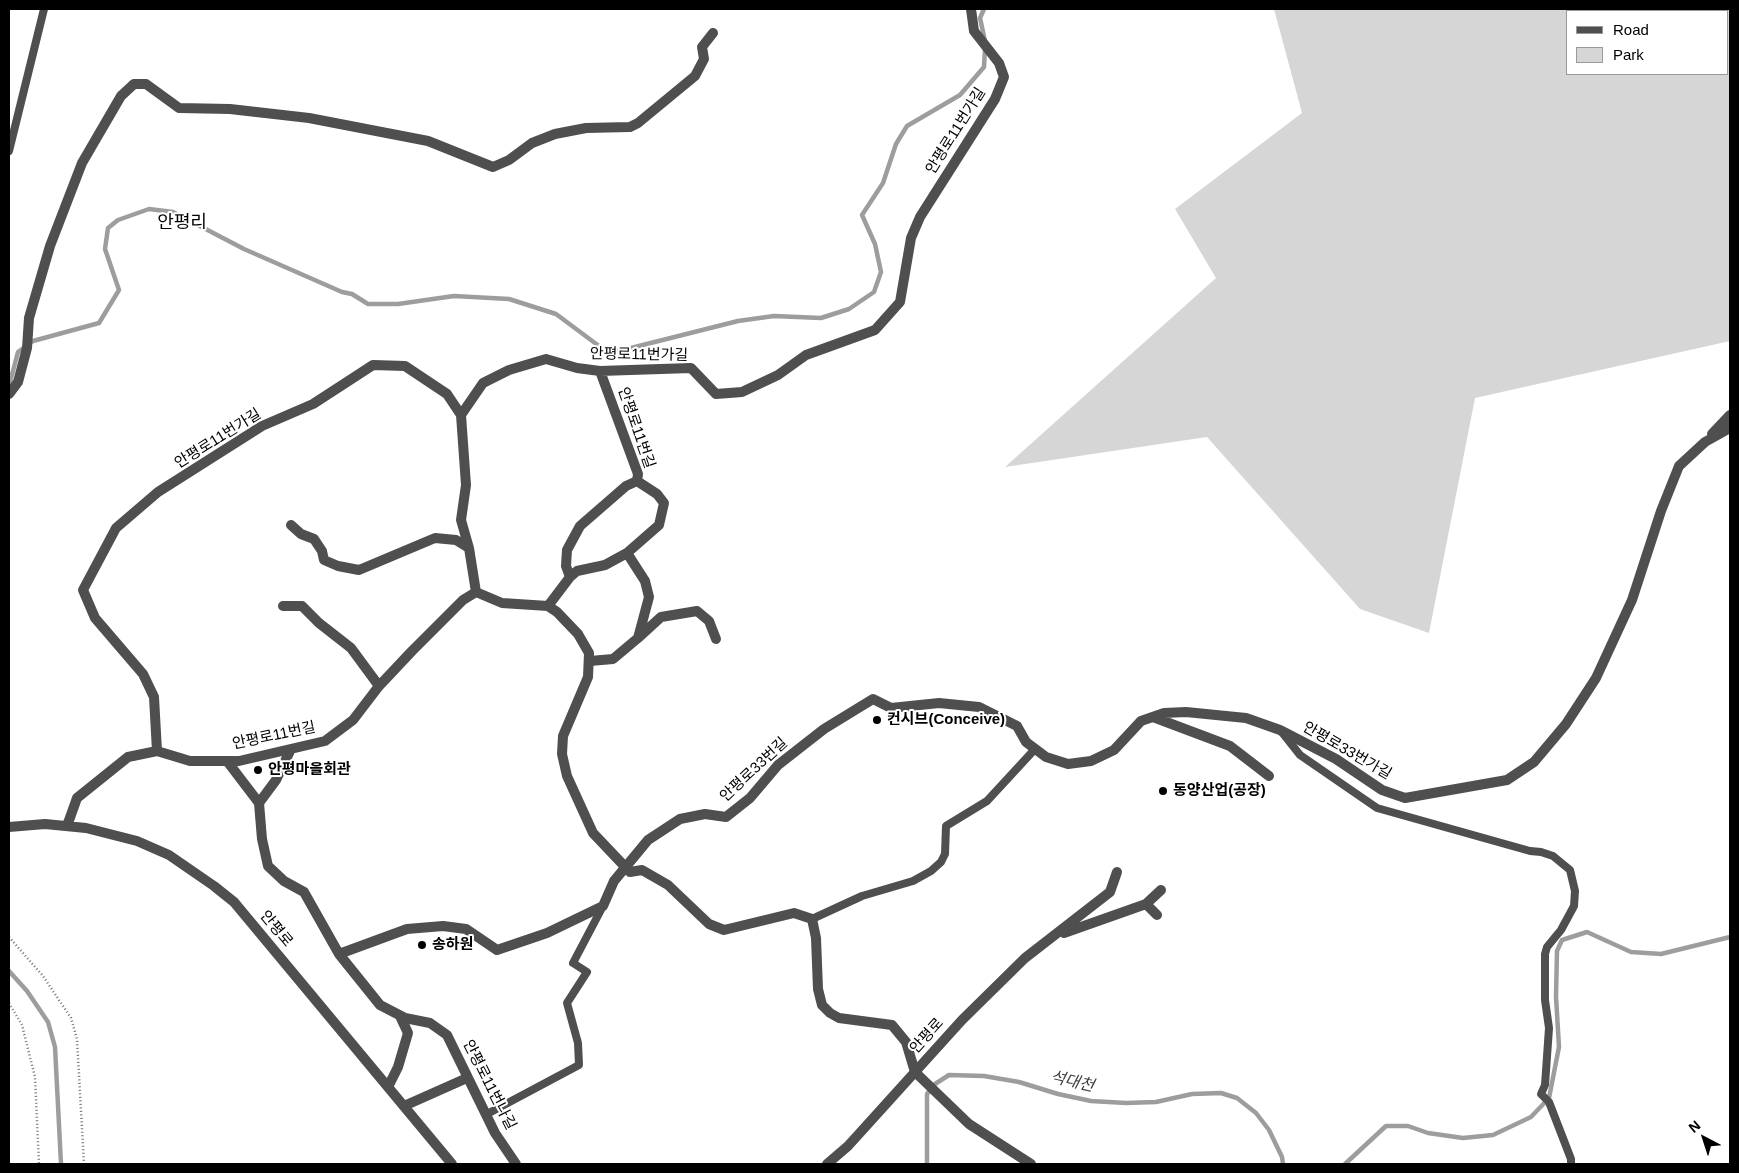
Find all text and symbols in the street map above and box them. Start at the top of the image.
legend [1566,10,1729,75]
text: Road [1613,21,1649,38]
text: Park [1613,46,1644,63]
street label: 안평로11번가길 [922,85,990,177]
district label: 안평리 [157,212,207,234]
street label: 안평로11번가길 [590,345,688,365]
street label: 안평로11번길 [614,385,658,471]
street label: 안평로11번가길 [172,405,264,473]
place label: 컨시브(Conceive) [887,711,1005,729]
marker: 컨시브(Conceive) [871,714,883,726]
street label: 안평로11번길 [231,718,317,754]
street label: 안평로33번가길 [1299,718,1395,784]
street label: 안평로33번길 [717,734,791,806]
place label: 안평마을회관 [268,761,351,779]
marker: 안평마을회관 [252,764,264,776]
place label: 동양산업(공장) [1173,782,1266,800]
marker: 동양산업(공장) [1157,785,1169,797]
street label: 안평로 [256,907,296,951]
place label: 송하원 [432,936,473,954]
marker: 송하원 [416,939,428,951]
street label: 안평로 [906,1015,948,1057]
street label: 안평로11번나길 [459,1037,519,1133]
water label: 석대천 [1048,1068,1096,1096]
north arrow [1679,1113,1729,1163]
text: N [1685,1117,1703,1136]

